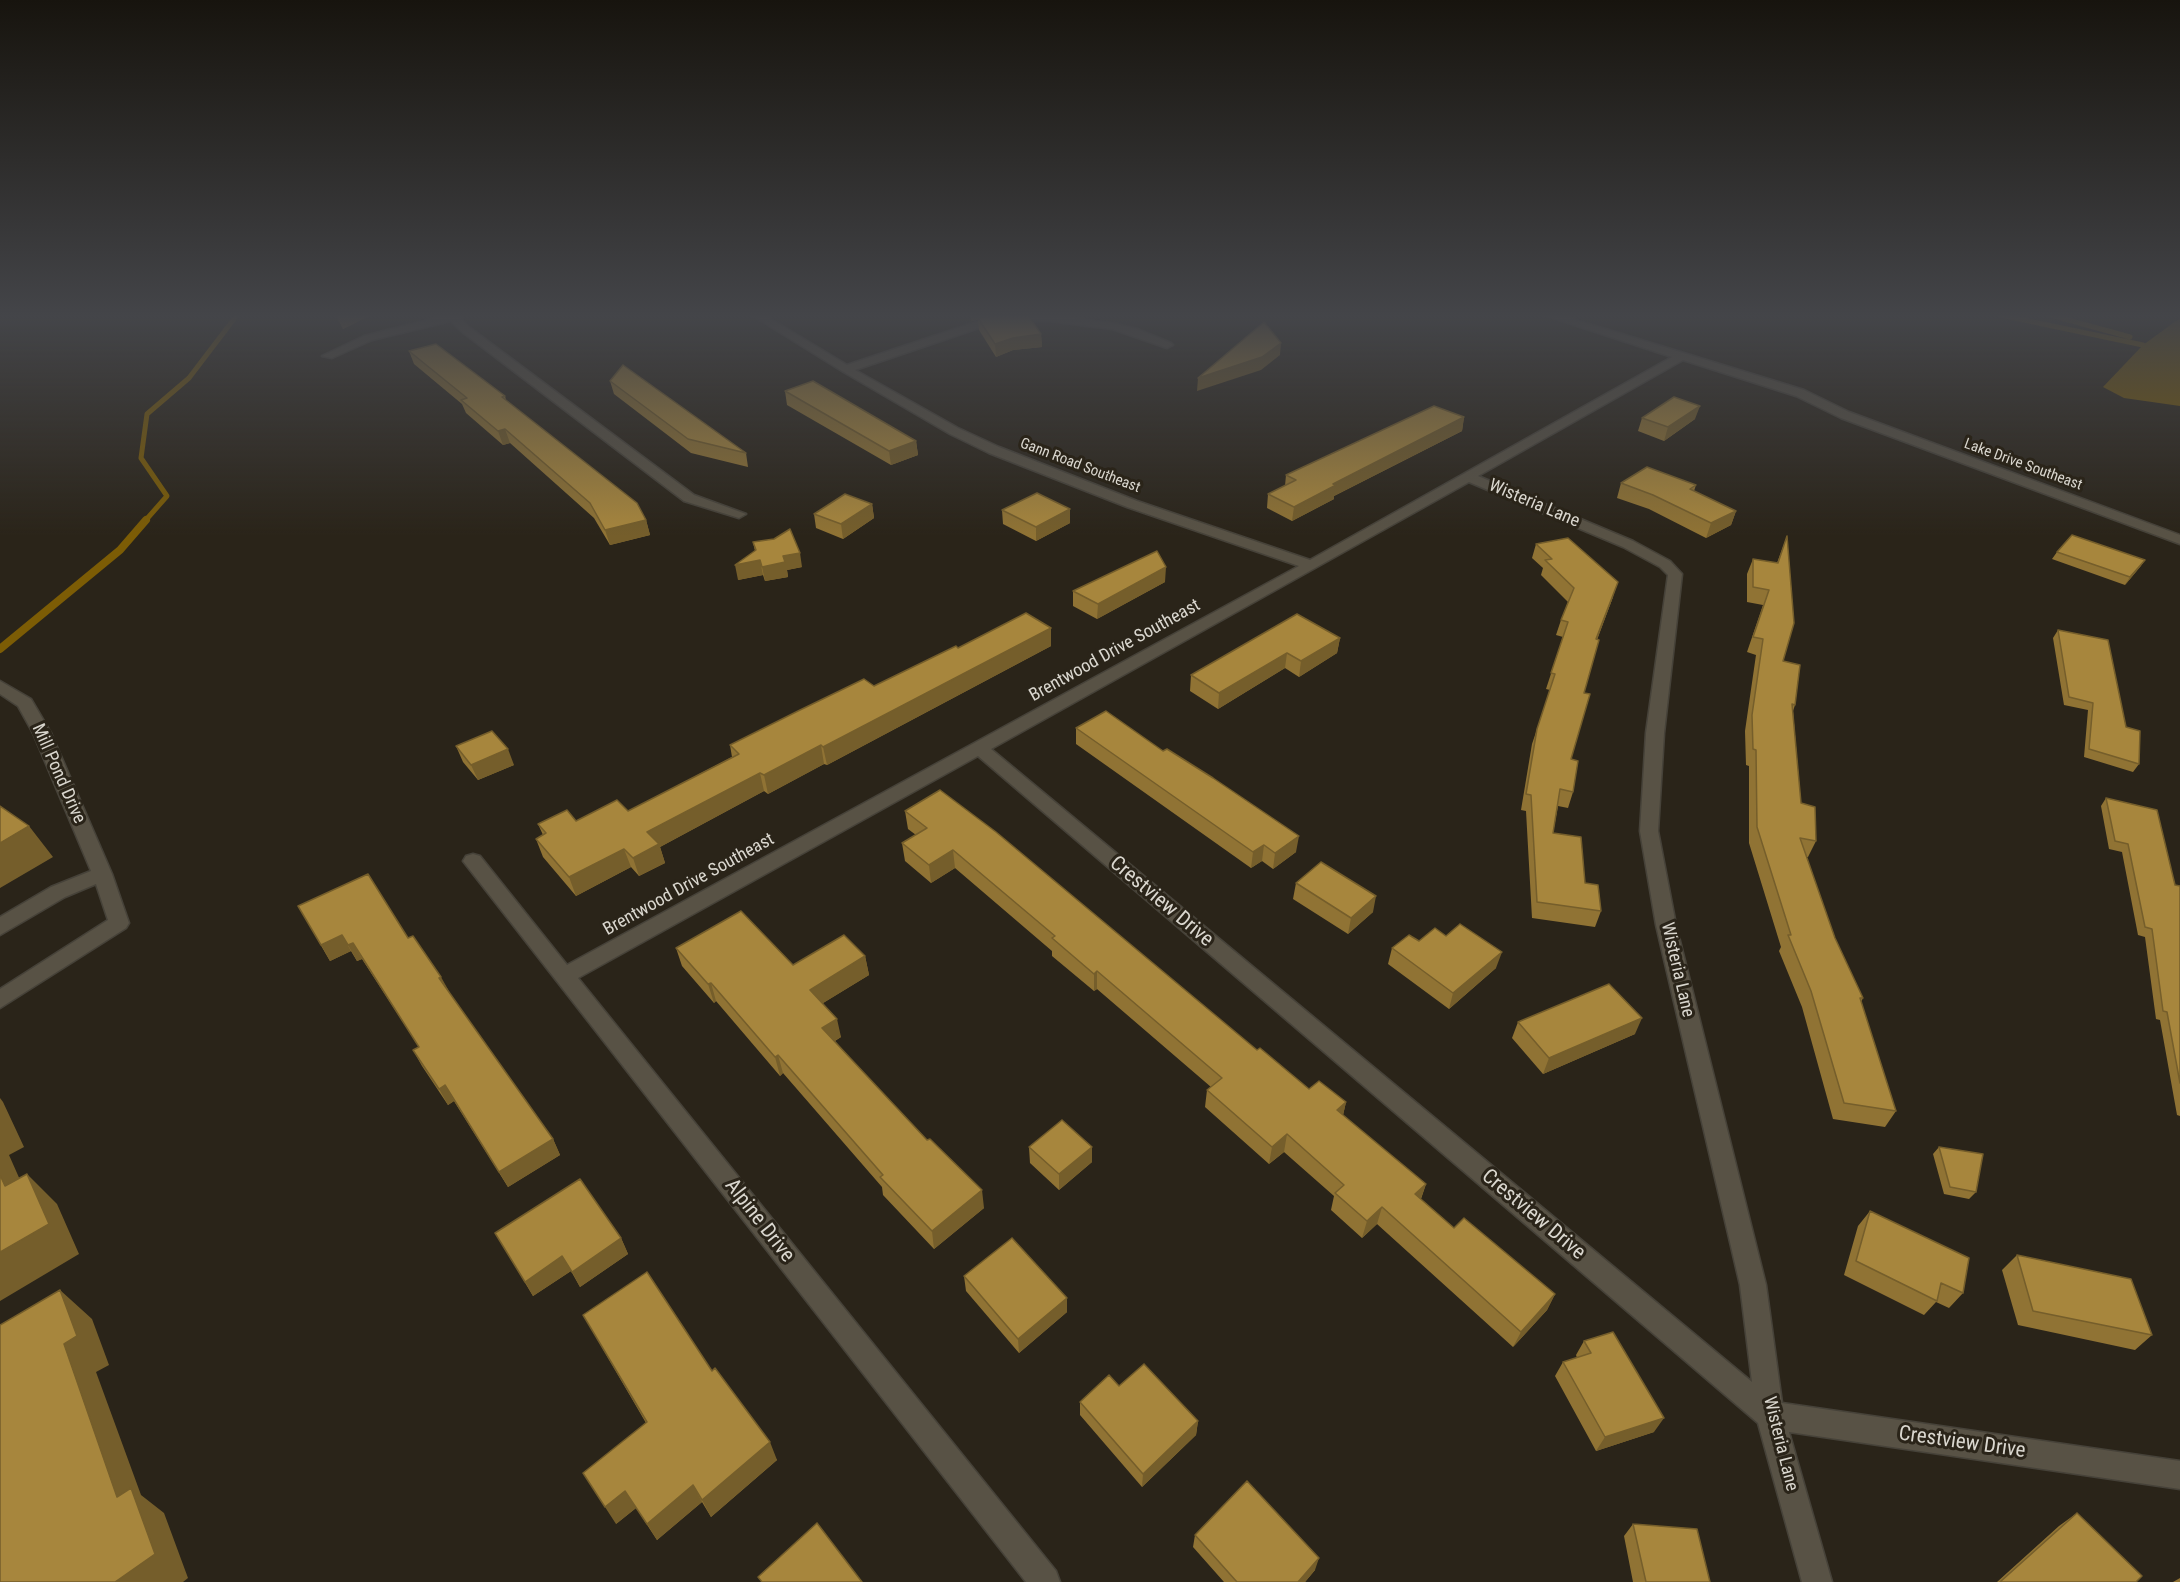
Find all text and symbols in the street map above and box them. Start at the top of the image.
street label: Gann Road Southeast [1017,435,1143,497]
street label: Lake Drive Southeast [1961,435,2085,495]
street label: Wisteria Lane [1485,475,1583,533]
street label: Brentwood Drive Southeast [1026,595,1204,707]
street label: Mill Pond Drive [26,721,90,827]
street label: Brentwood Drive Southeast [600,829,778,941]
street label: Crestview Drive [1104,851,1218,953]
street label: Wisteria Lane [1656,921,1698,1019]
street label: Crestview Drive [1476,1164,1590,1266]
street label: Alpine Drive [719,1174,799,1268]
street label: Wisteria Lane [1758,1395,1802,1493]
street label: Crestview Drive [1897,1422,2027,1464]

